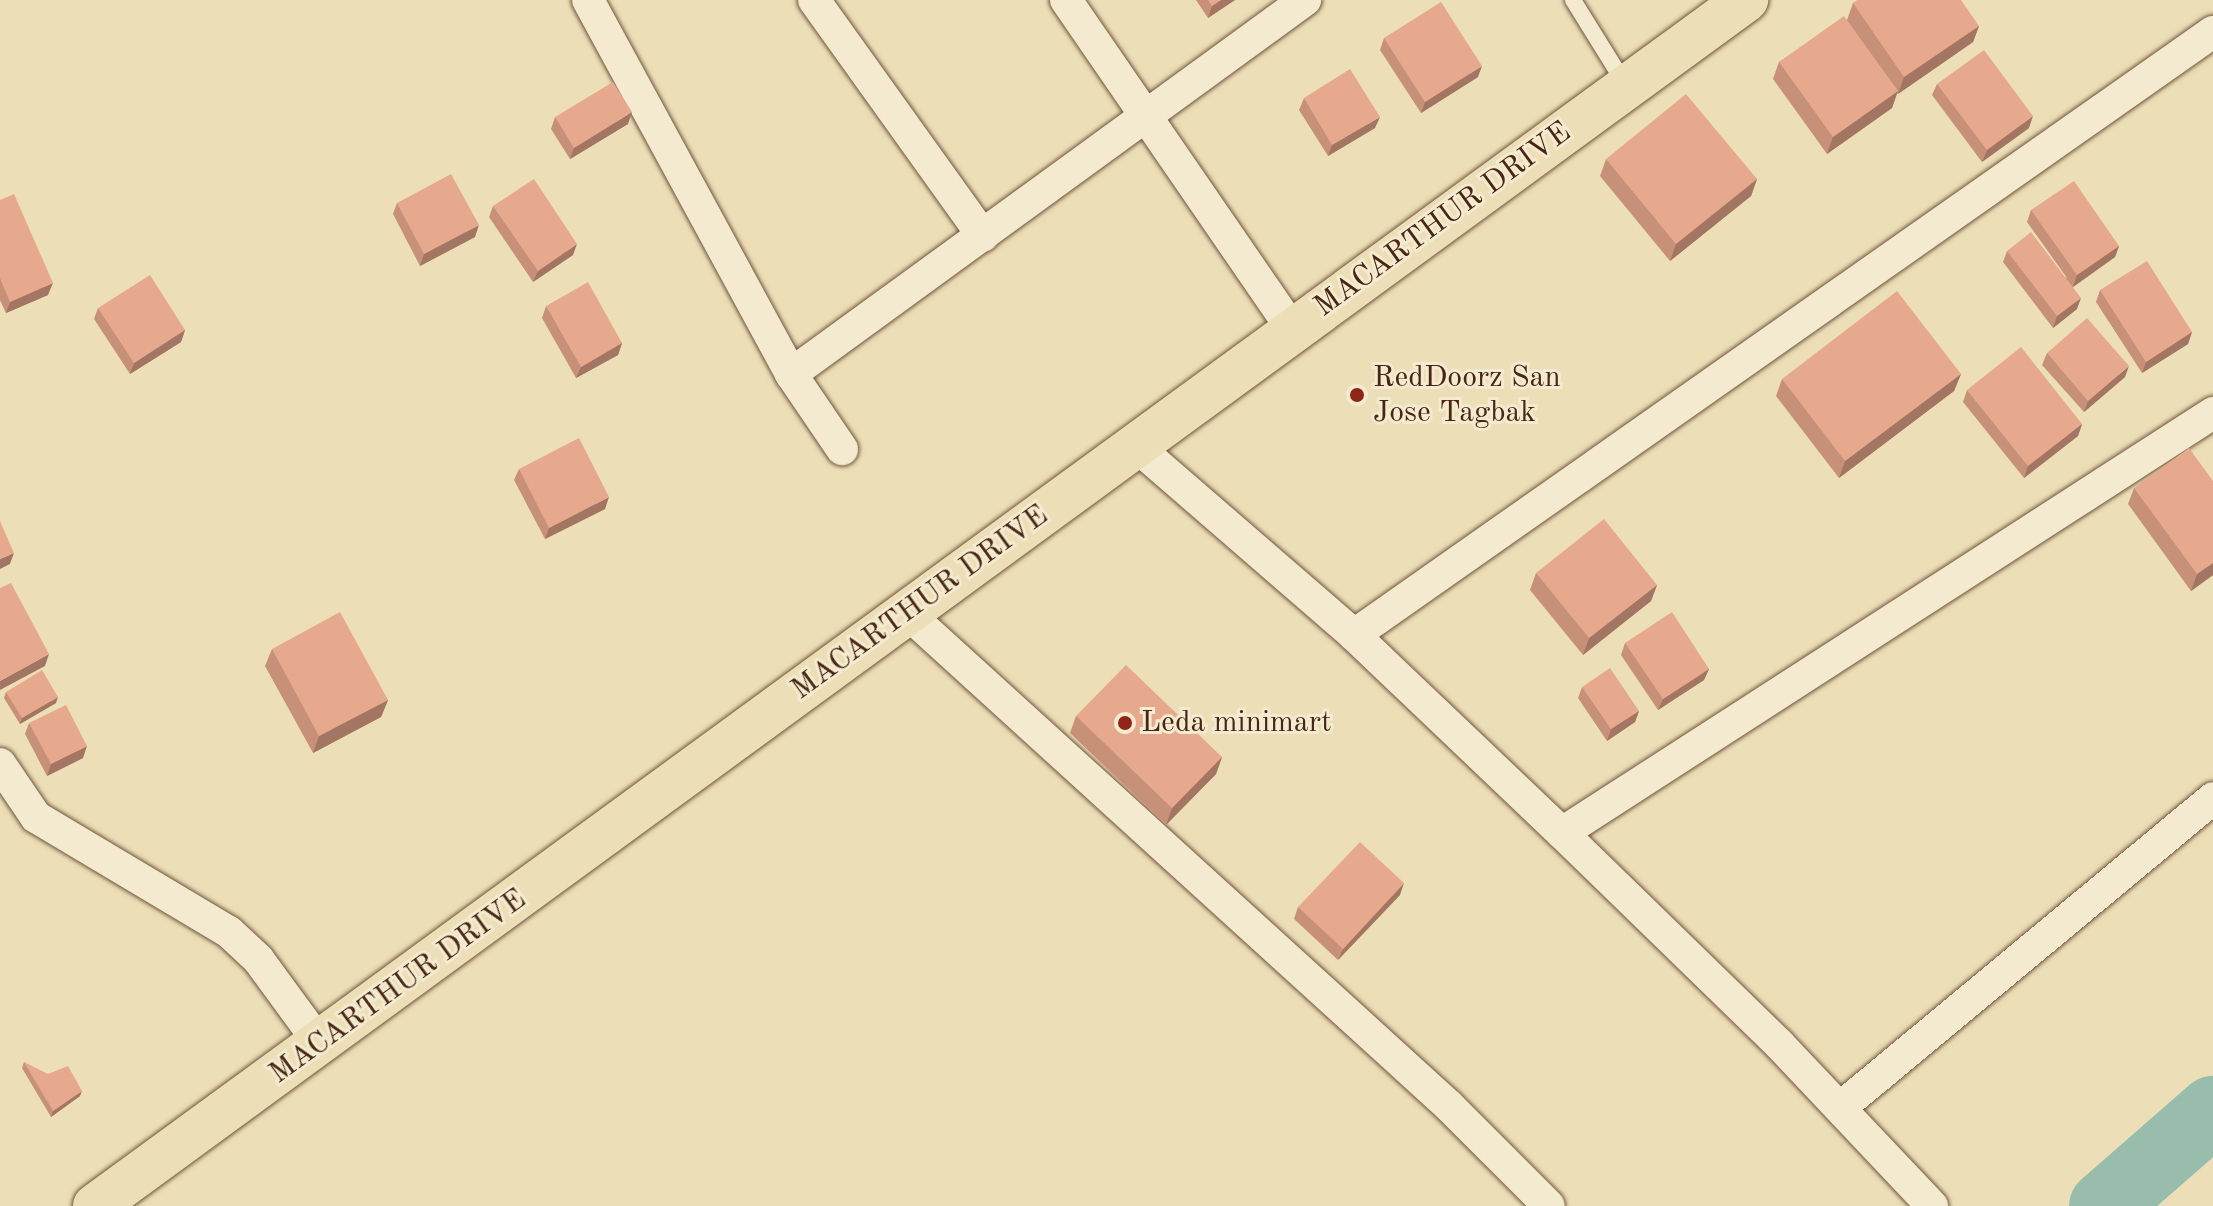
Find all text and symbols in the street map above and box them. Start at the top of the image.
street label: MACARTHUR DRIVE [1308,115,1578,325]
place label: RedDoorz San Jose Tagbak [1373,360,1561,430]
marker: RedDoorz San Jose Tagbak [1348,386,1366,404]
street label: MACARTHUR DRIVE [785,498,1055,708]
place label: Leda minimart [1141,705,1331,741]
marker: Leda minimart [1116,714,1134,732]
street label: MACARTHUR DRIVE [263,882,533,1092]

